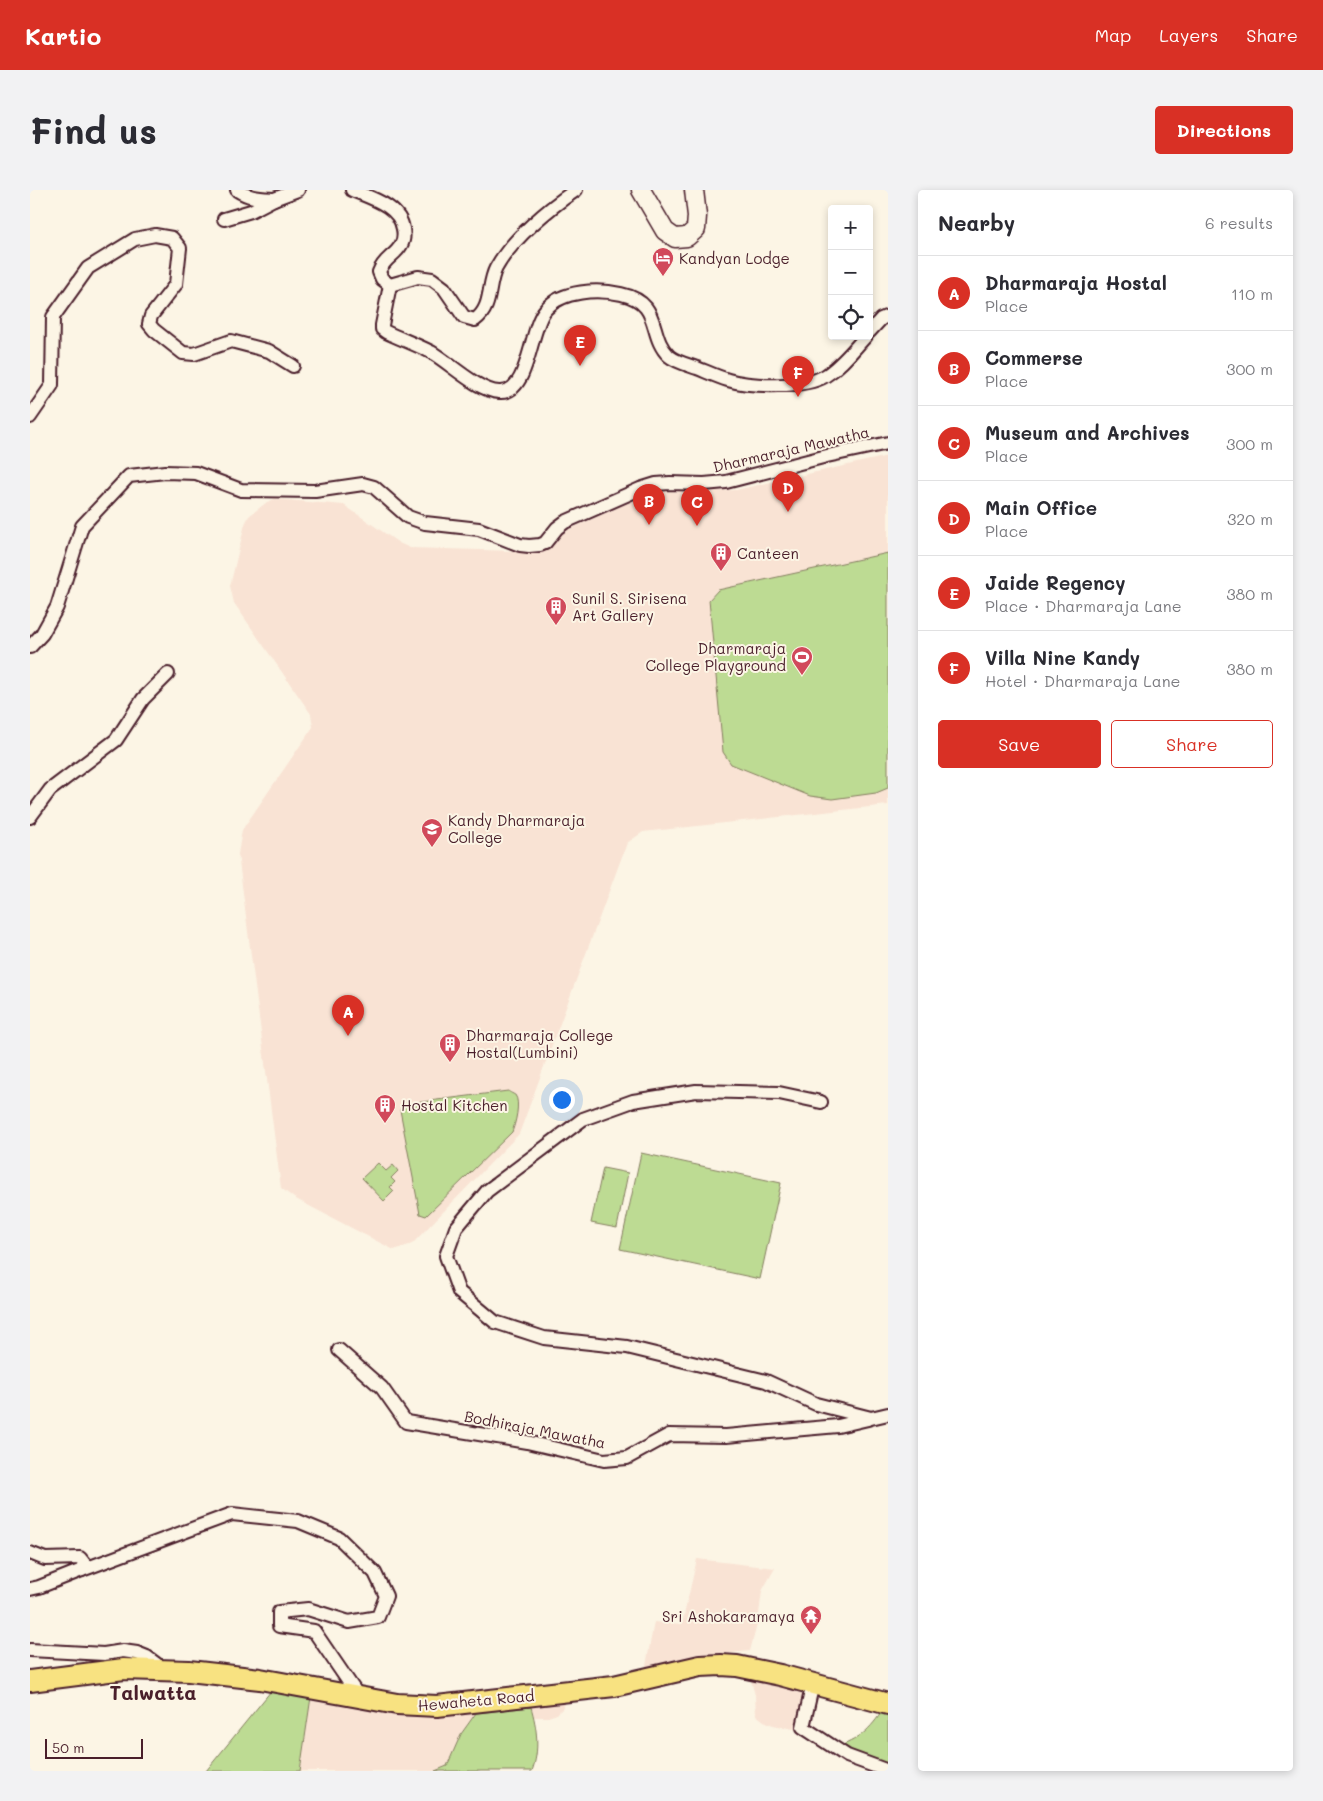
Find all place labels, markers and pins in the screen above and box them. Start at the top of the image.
hotel icon: Kandyan Lodge [651,246,675,277]
place label: Kandyan Lodge [679,248,790,268]
pin: E [564,325,596,366]
pin: F [782,356,814,397]
pin: D [772,471,804,512]
pin: B [633,484,665,525]
pin: C [681,485,713,526]
building icon: Canteen [709,541,733,572]
place label: Canteen [737,543,799,563]
place label: Sunil S. Sirisena Art Gallery [572,588,687,625]
building icon: Sunil S. Sirisena Art Gallery [544,595,568,626]
place label: Dharmaraja College Playground [646,638,786,675]
sports icon: Dharmaraja College Playground [790,645,814,676]
place label: Kandy Dharmaraja College [448,810,585,847]
school or university icon: Kandy Dharmaraja College [420,817,444,848]
pin: A [332,995,364,1036]
place label: Dharmaraja College Hostal(Lumbini) [466,1025,613,1062]
building icon: Dharmaraja College Hostal(Lumbini) [438,1032,462,1063]
building icon: Hostal Kitchen [373,1093,397,1124]
place label: Hostal Kitchen [401,1095,508,1115]
temple icon: Sri Ashokaramaya [799,1604,823,1635]
place label: Sri Ashokaramaya [662,1606,795,1626]

